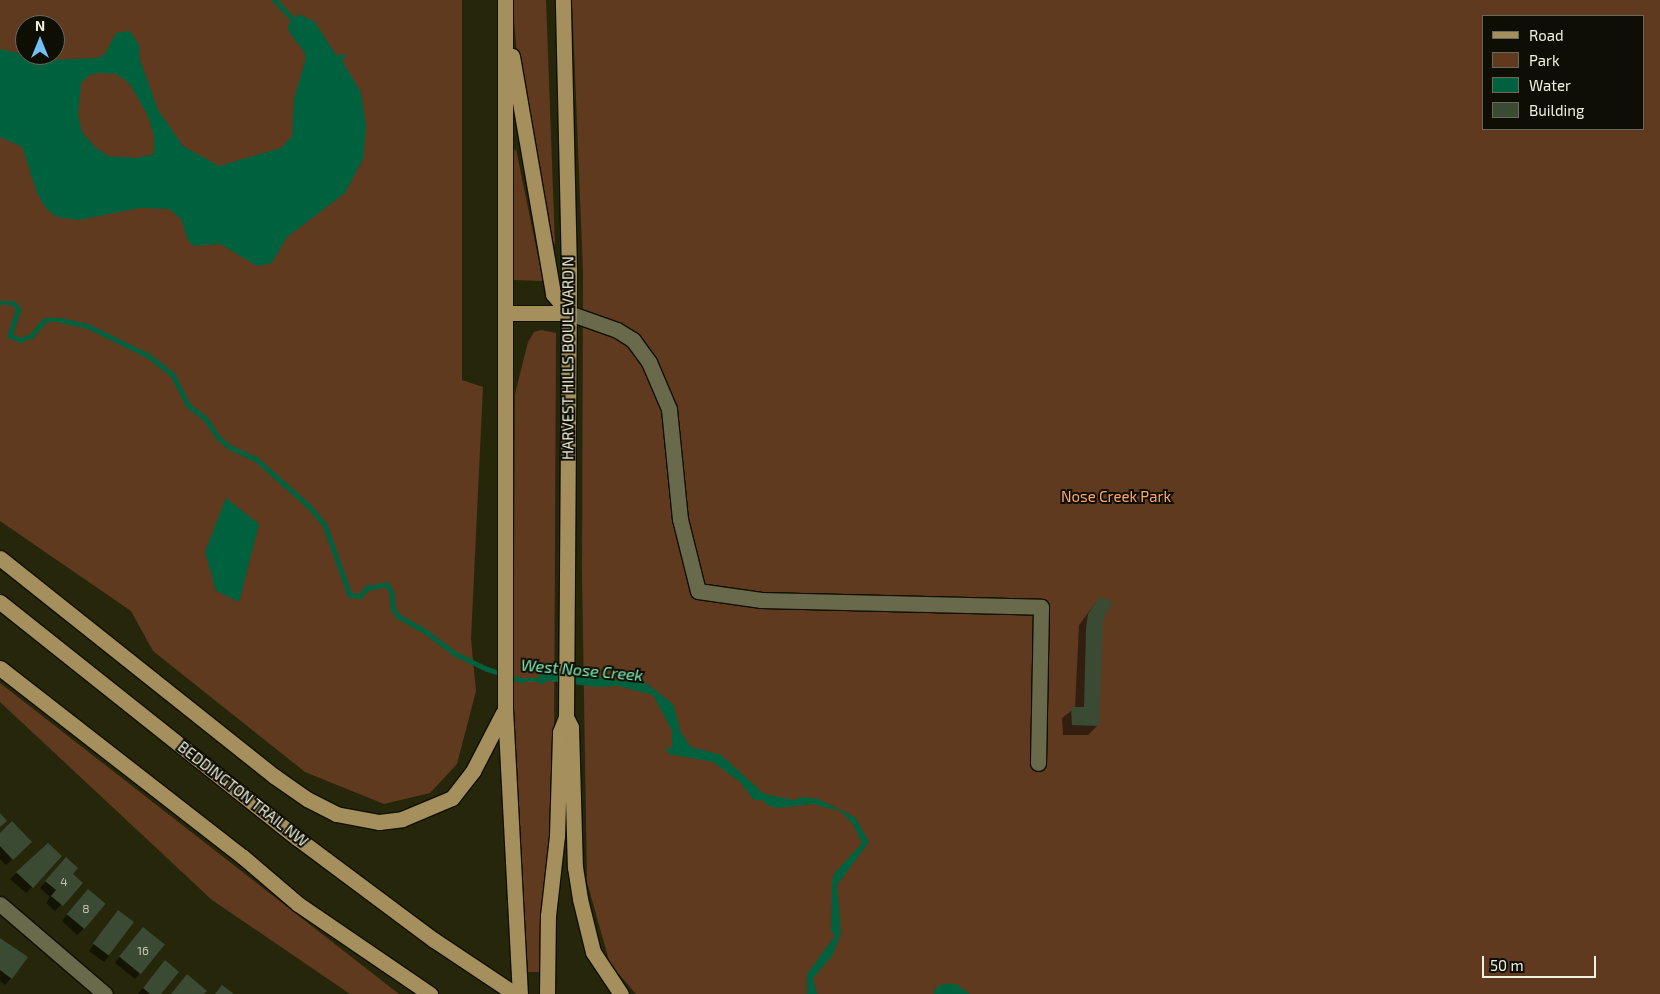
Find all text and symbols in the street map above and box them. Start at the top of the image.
north arrow [15,15,65,65]
legend [1482,15,1645,130]
text: N [35,17,45,34]
text: Road [1529,26,1564,44]
text: Park [1529,51,1560,69]
text: Water [1529,76,1571,94]
text: Building [1529,101,1584,119]
street label: HARVEST HILLS BOULEVARD N [559,256,577,460]
park label: Nose Creek Park [1061,488,1171,506]
water label: West Nose Creek [520,655,644,685]
street label: BEDDINGTON TRAIL NW [174,737,312,851]
house number: 4 [60,875,68,889]
house number: 8 [82,902,90,916]
house number: 16 [137,944,149,958]
scale bar [1485,946,1599,978]
text: 50 m [1490,956,1524,974]

